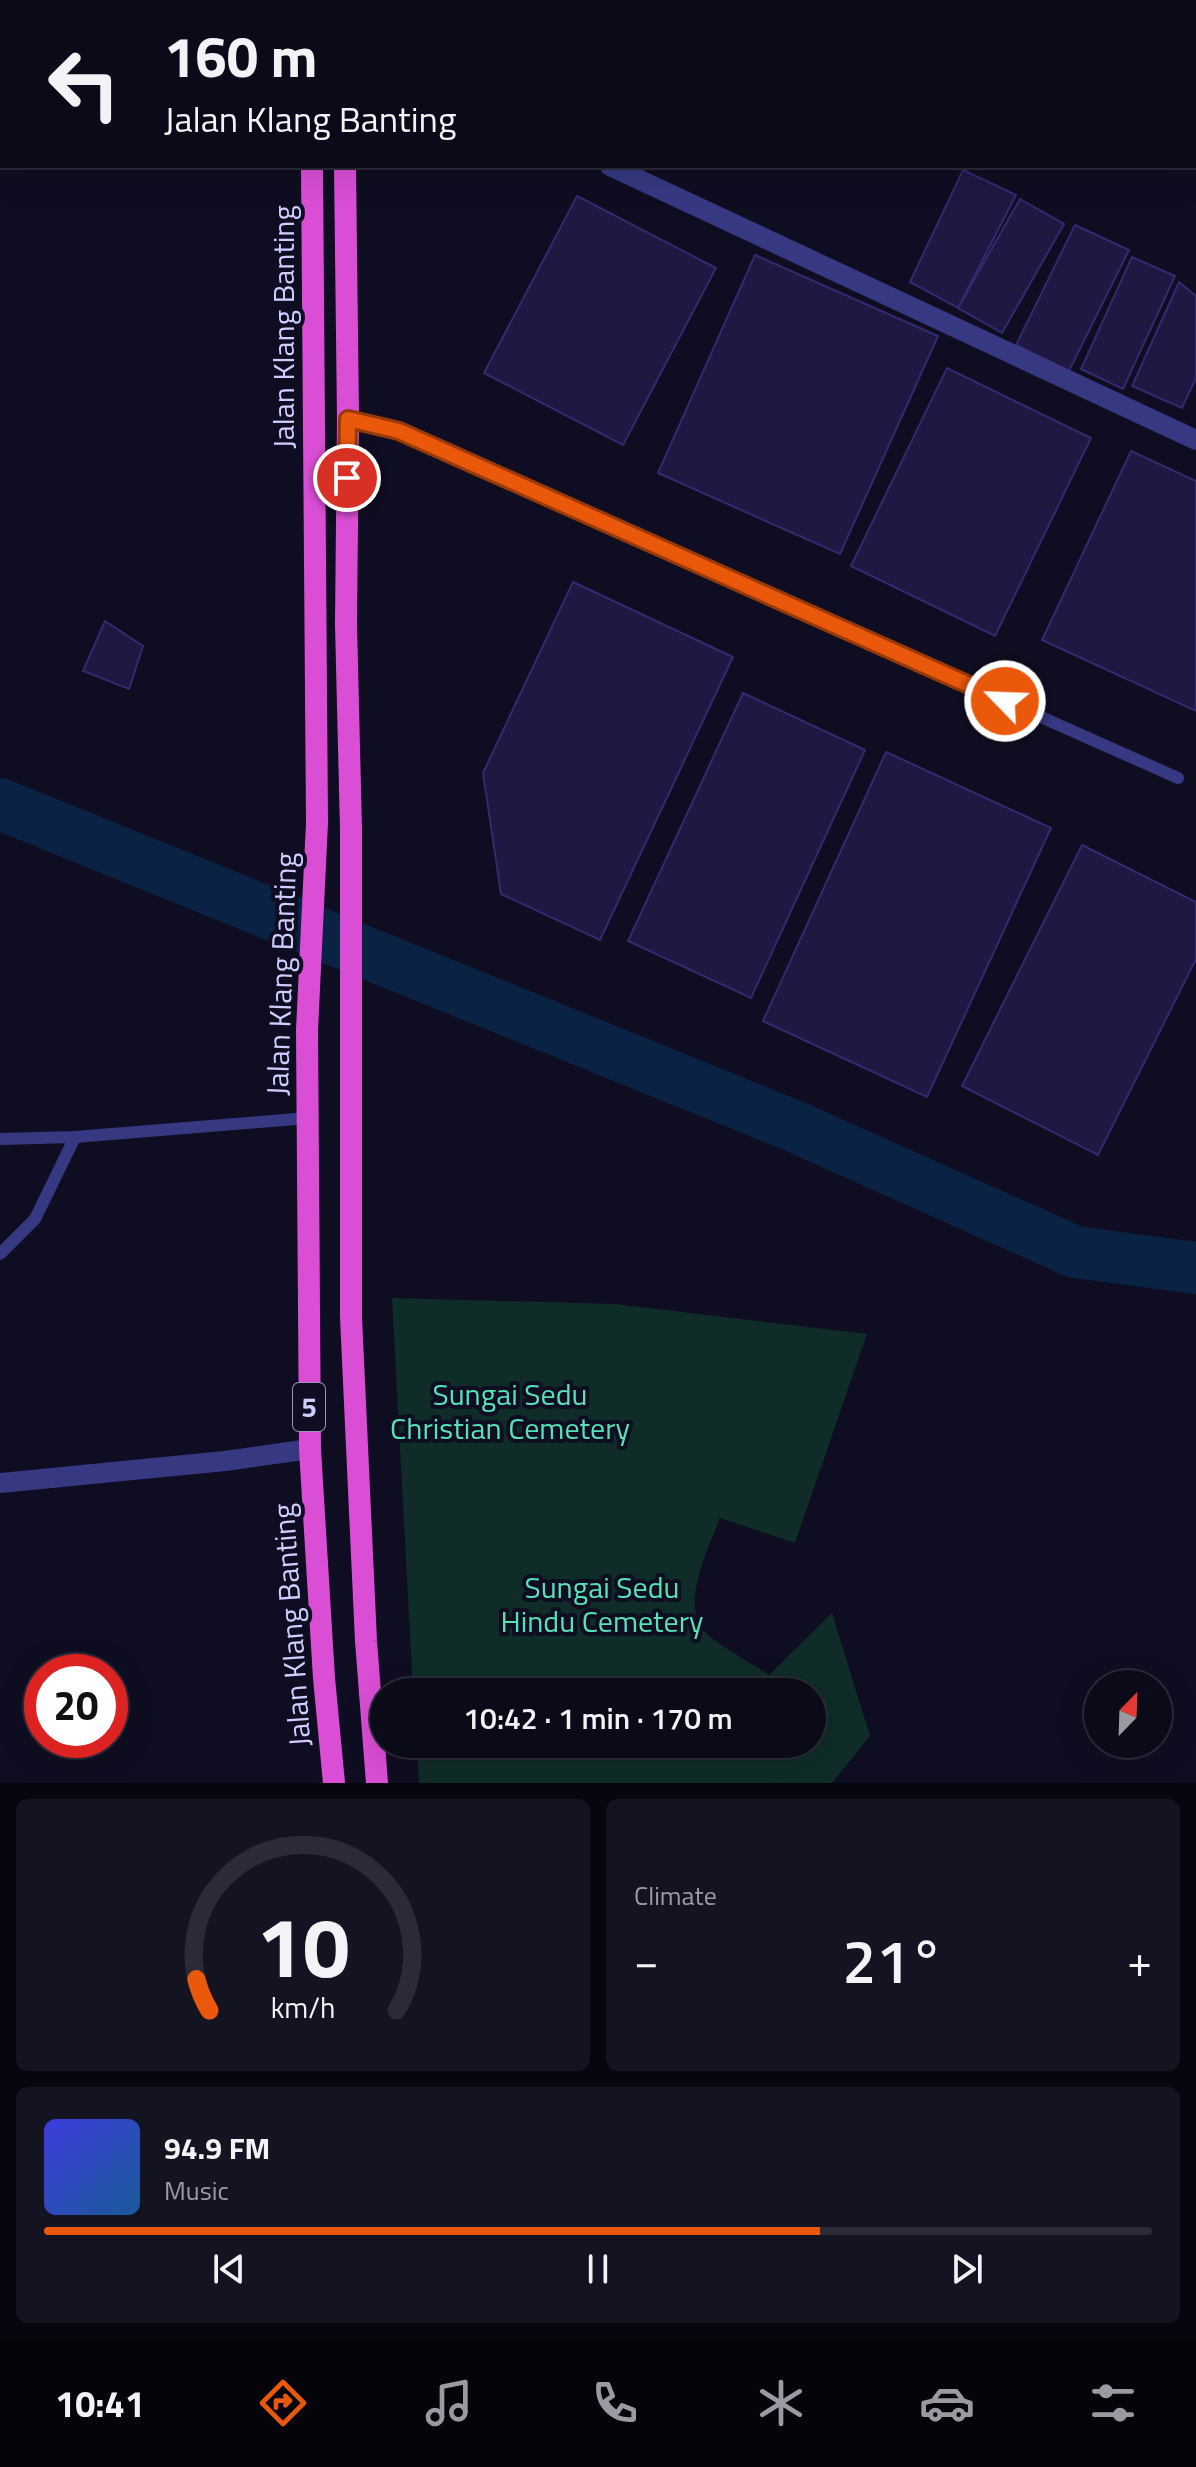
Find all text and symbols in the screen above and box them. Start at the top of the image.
text: 160 m [164,14,317,99]
icon: left [32,32,136,136]
text: Jalan Klang Banting [164,91,456,146]
street label: Jalan Klang Banting [260,205,306,449]
pin [313,444,381,512]
icon: arrive [325,456,369,500]
position arrow [963,659,1047,743]
street label: Jalan Klang Banting [254,851,308,1097]
park label: Sungai Sedu Christian Cemetery [390,1371,630,1451]
road number: 5 [293,1383,325,1431]
street label: Jalan Klang Banting [260,1502,322,1748]
park label: Sungai Sedu Hindu Cemetery [500,1564,704,1644]
speed limit sign: 20 [24,1654,128,1758]
north arrow [1084,1670,1172,1758]
map controls [1084,1670,1172,1758]
text: 10:42 · 1 min · 170 m [463,1695,733,1741]
text: Climate [634,1876,717,1915]
text: 10 [256,1883,350,2009]
text: 21° [843,1915,943,2006]
text: − [634,1927,659,1994]
text: + [1127,1927,1152,1994]
text: km/h [271,1986,335,2029]
text: 94.9 FM [164,2125,270,2171]
text: Music [164,2171,229,2210]
icon: previous [207,2247,251,2291]
icon: pause [576,2247,620,2291]
icon: next [945,2247,989,2291]
icon: directions [255,2375,311,2431]
icon: music [421,2375,477,2431]
icon: phone [587,2375,643,2431]
icon: climate [753,2375,809,2431]
icon: car [919,2375,975,2431]
icon: filters [1085,2375,1141,2431]
text: 10:41 [55,2376,145,2431]

